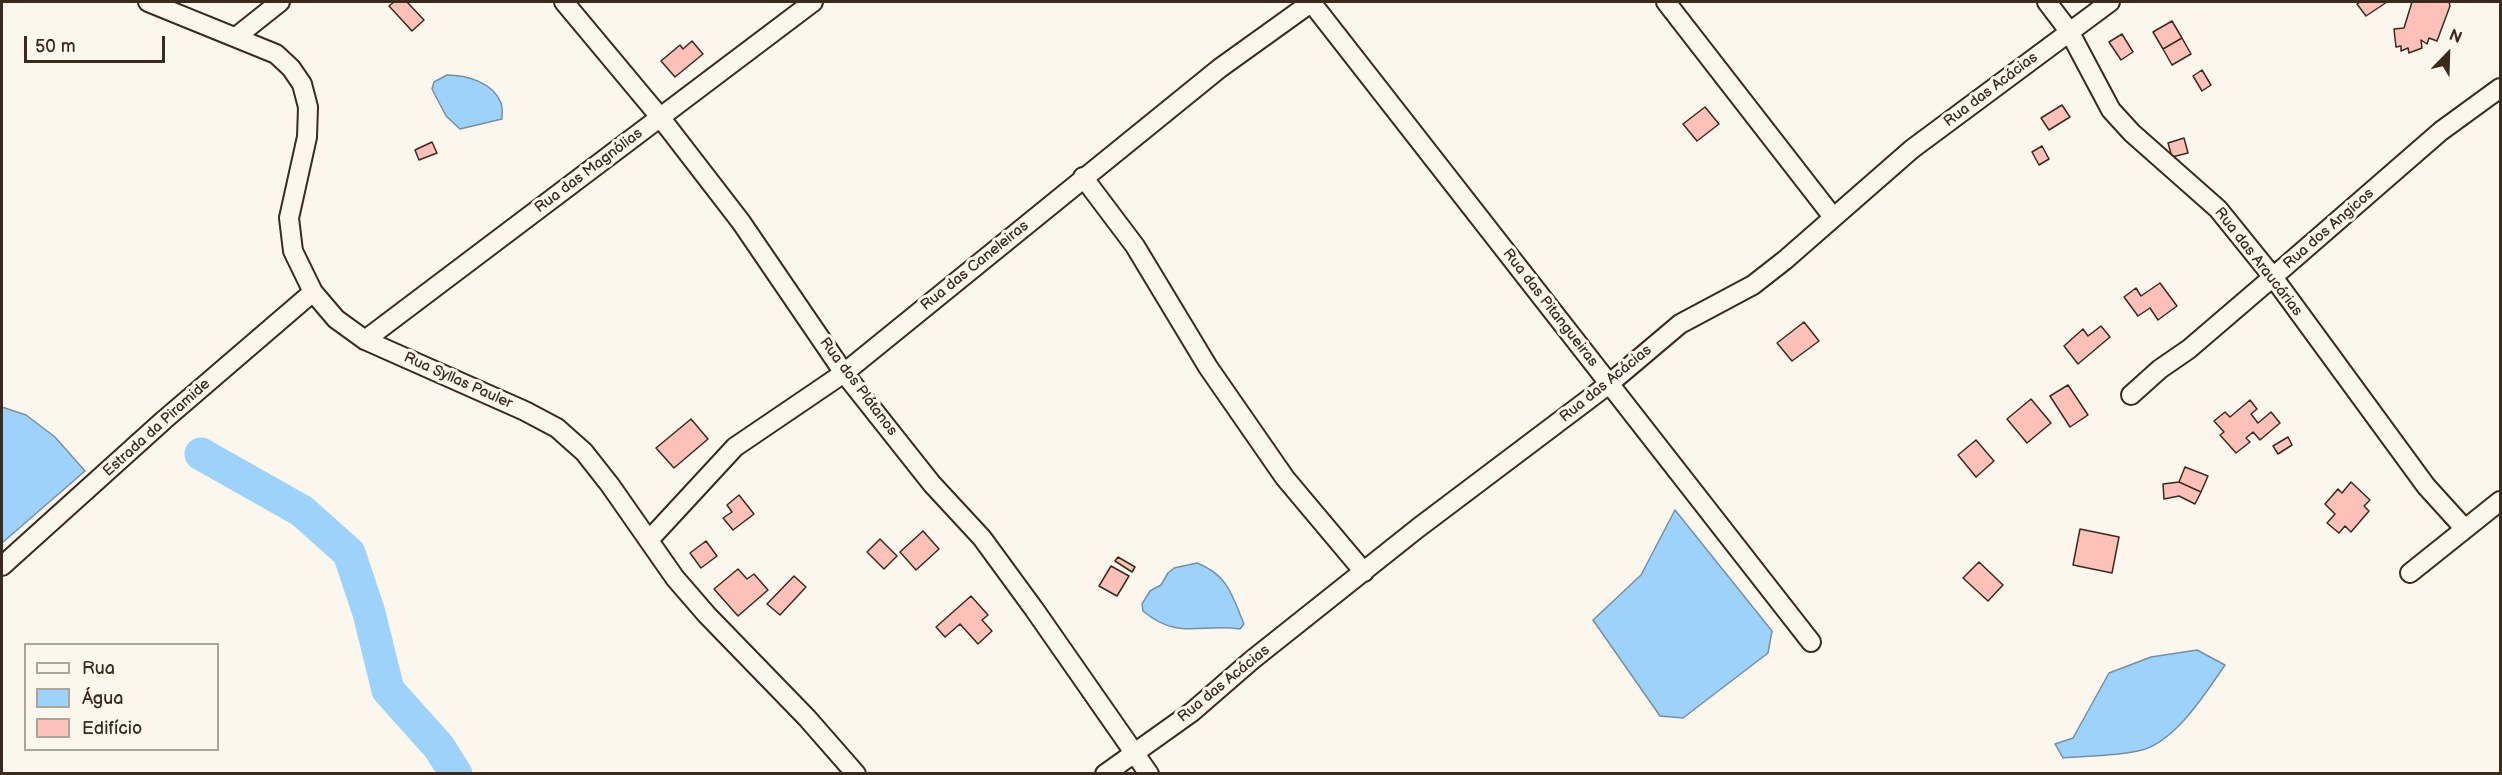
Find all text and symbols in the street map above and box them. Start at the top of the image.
scale bar [27,24,168,62]
north arrow [2418,24,2478,84]
text: N [2446,26,2464,48]
text: 50 m [35,36,76,57]
street label: Rua das Acácias [1941,49,2041,131]
street label: Rua das Magnólias [532,125,646,217]
street label: Rua dos Angicos [2280,185,2378,273]
street label: Rua das Araucárias [2210,204,2306,320]
street label: Rua das Caneleiras [918,217,1032,315]
street label: Rua das Pitangueiras [1498,245,1602,371]
street label: Rua dos Plátanos [815,334,901,440]
street label: Rua das Acácias [1556,341,1656,427]
street label: Rua Syllas Pauler [401,349,515,413]
street label: Estrada da Piramide [100,375,214,481]
street label: Rua das Acácias [1174,641,1274,727]
legend [24,643,219,751]
text: Rua [82,658,115,679]
text: Água [82,688,123,709]
text: Edifício [82,718,142,739]

